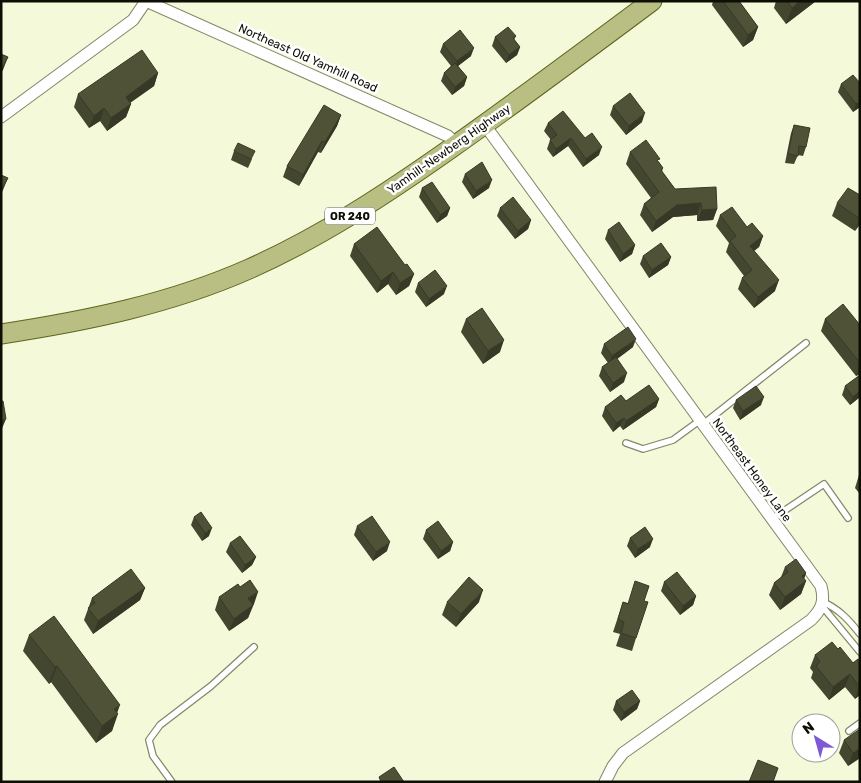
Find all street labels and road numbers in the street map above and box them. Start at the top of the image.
street label: Northeast Old Yamhill Road [236,21,380,95]
street label: Yamhill-Newberg Highway [385,101,514,197]
road number: OR 240 [325,208,375,225]
street label: Northeast Honey Lane [710,415,794,525]

